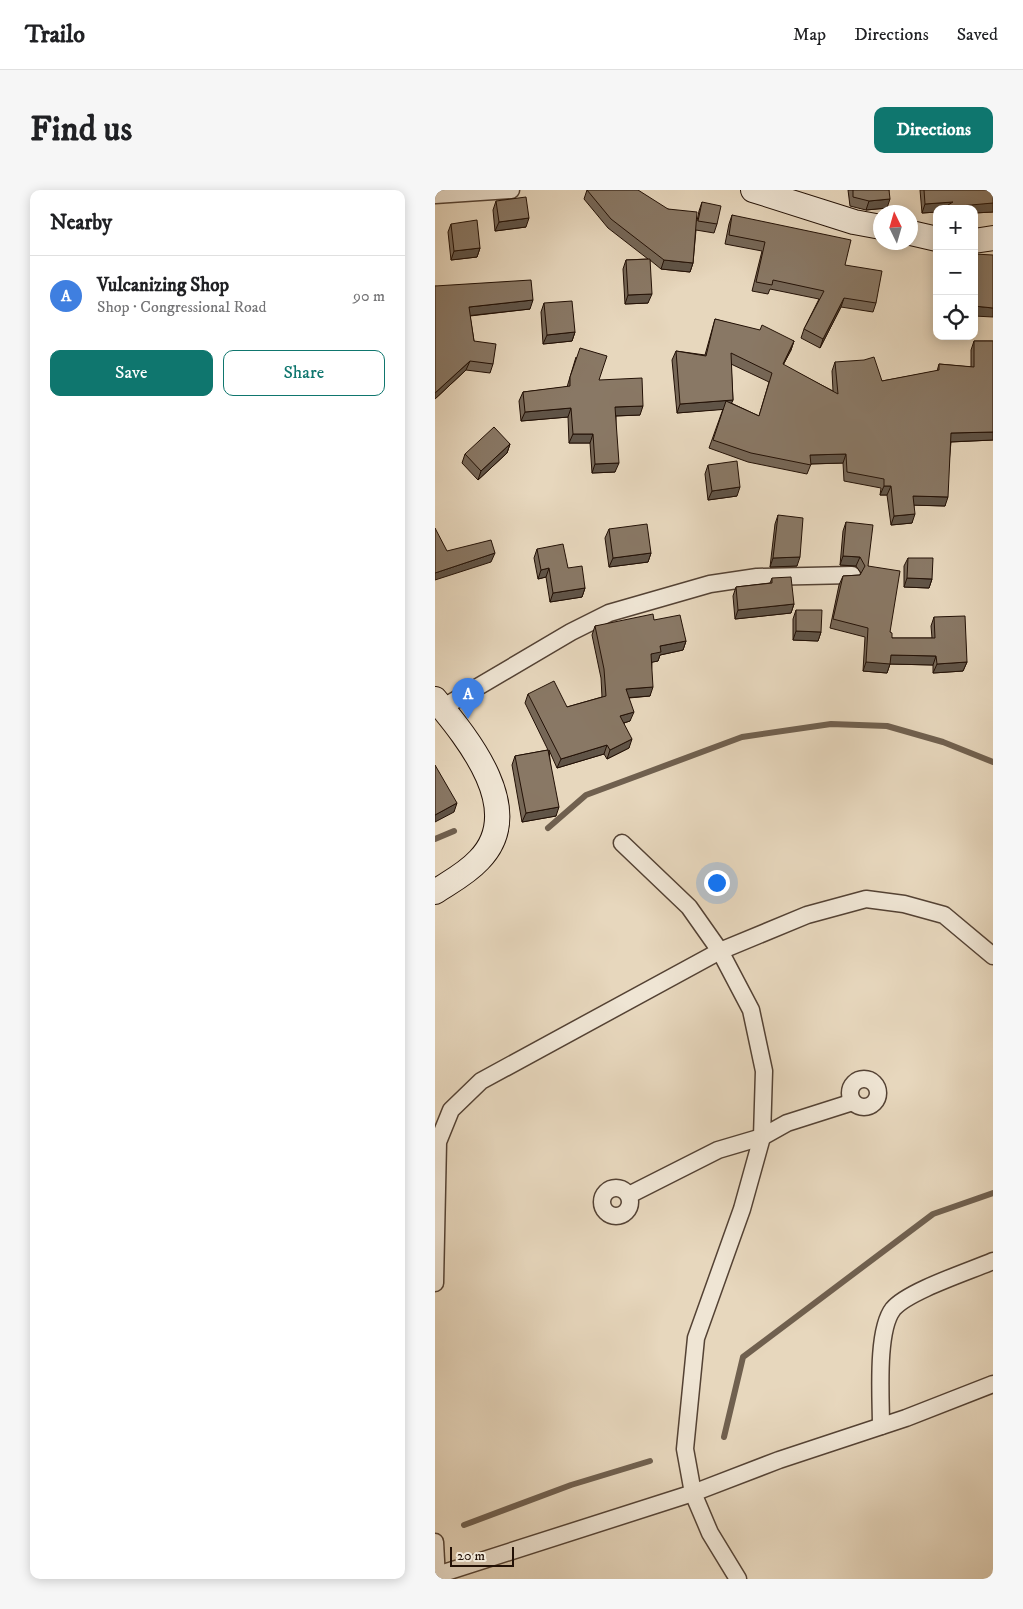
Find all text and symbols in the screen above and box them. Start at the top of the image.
text: Trailo [25,20,85,50]
text: Map [793,24,826,46]
text: Directions [854,24,929,46]
text: Saved [957,24,998,46]
button: Directions [874,107,993,153]
text: Find us [30,108,132,152]
north arrow [873,205,918,250]
map controls [933,205,978,340]
button: + [933,205,978,250]
text: Nearby [50,210,112,236]
button: − [933,250,978,295]
text: Vulcanizing Shop [97,274,229,297]
text: A [61,286,71,306]
text: 90 m [353,286,385,306]
button: locate [933,295,978,340]
text: Shop · Congressional Road [97,297,267,317]
button: Save [50,350,213,396]
button: Share [223,350,385,396]
pin: A [452,678,484,719]
your location [704,870,730,896]
scale bar [450,1544,514,1567]
text: 20 m [457,1547,485,1565]

